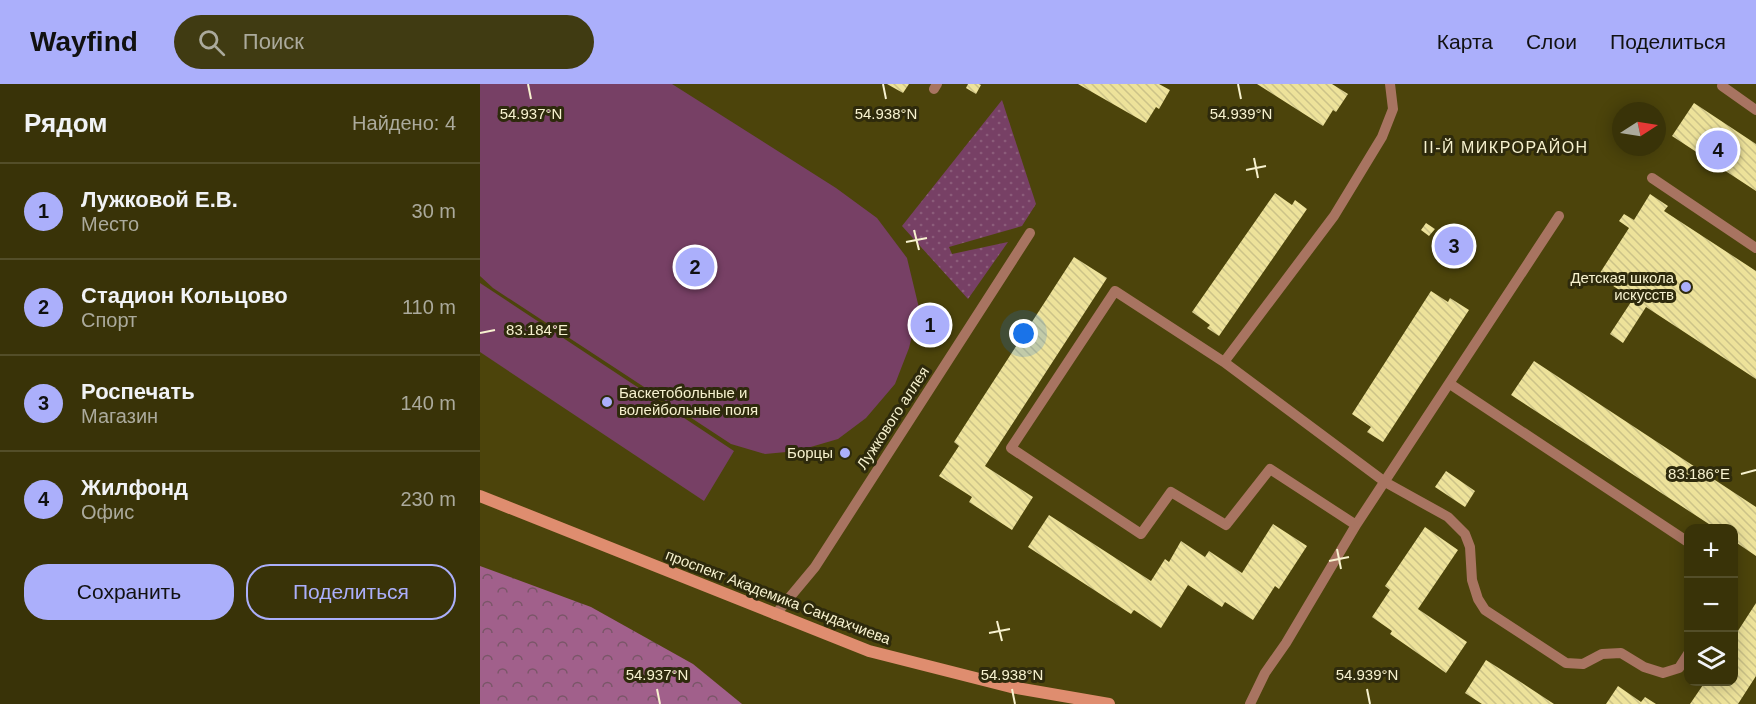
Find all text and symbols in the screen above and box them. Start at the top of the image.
search box [174,15,594,69]
text: Wayfind [30,26,138,57]
icon: search [195,26,228,59]
text: Поиск [243,29,304,54]
text: Карта [1437,30,1493,53]
text: Слои [1526,30,1577,53]
text: Поделиться [1610,30,1726,53]
north arrow [1612,102,1666,156]
text: 54.937°N [500,105,562,122]
text: 54.938°N [855,105,917,122]
text: 54.939°N [1210,105,1272,122]
text: Рядом [24,108,107,138]
text: Найдено: 4 [352,112,456,134]
pin: 4 [1698,128,1738,172]
district label: II-Й МИКРОРАЙОН [1423,138,1589,156]
text: Лужковой Е.В. [81,187,238,212]
text: 1 [38,200,49,222]
text: 30 m [412,200,456,222]
text: Место [81,213,139,235]
pin: 3 [1434,224,1474,268]
pin: 2 [676,244,714,290]
place label: Детская школа искусств [1570,269,1675,303]
marker: Детская школа искусств [1679,280,1693,294]
text: Стадион Кольцово [81,283,288,308]
text: 2 [38,296,49,318]
text: 110 m [402,296,456,318]
pin: 1 [910,302,950,348]
text: Спорт [81,309,137,331]
your location [1009,319,1038,348]
text: 83.184°E [506,321,568,338]
street label: Лужкового аллея [853,363,932,472]
text: Роспечать [81,379,195,404]
place label: Баскетобольные и волейбольные поля [619,384,758,418]
text: 3 [38,392,49,414]
text: 140 m [400,392,456,414]
marker: Баскетобольные и волейбольные поля [600,395,614,409]
text: Магазин [81,405,158,427]
place label: Борцы [787,444,833,461]
marker: Борцы [838,446,852,460]
text: 83.186°E [1668,465,1730,482]
text: Жилфонд [81,475,188,500]
text: 4 [38,488,49,510]
text: 230 m [400,488,456,510]
text: Офис [81,501,134,523]
map controls [1684,524,1738,686]
button: + [1684,524,1738,578]
street label: проспект Академика Сандахчиева [663,546,894,648]
button: Сохранить [24,564,234,620]
button: Поделиться [246,564,456,620]
button: − [1684,578,1738,632]
button: layers [1684,632,1738,686]
text: 54.937°N [626,666,688,683]
text: 54.938°N [981,666,1043,683]
text: 54.939°N [1336,666,1398,683]

